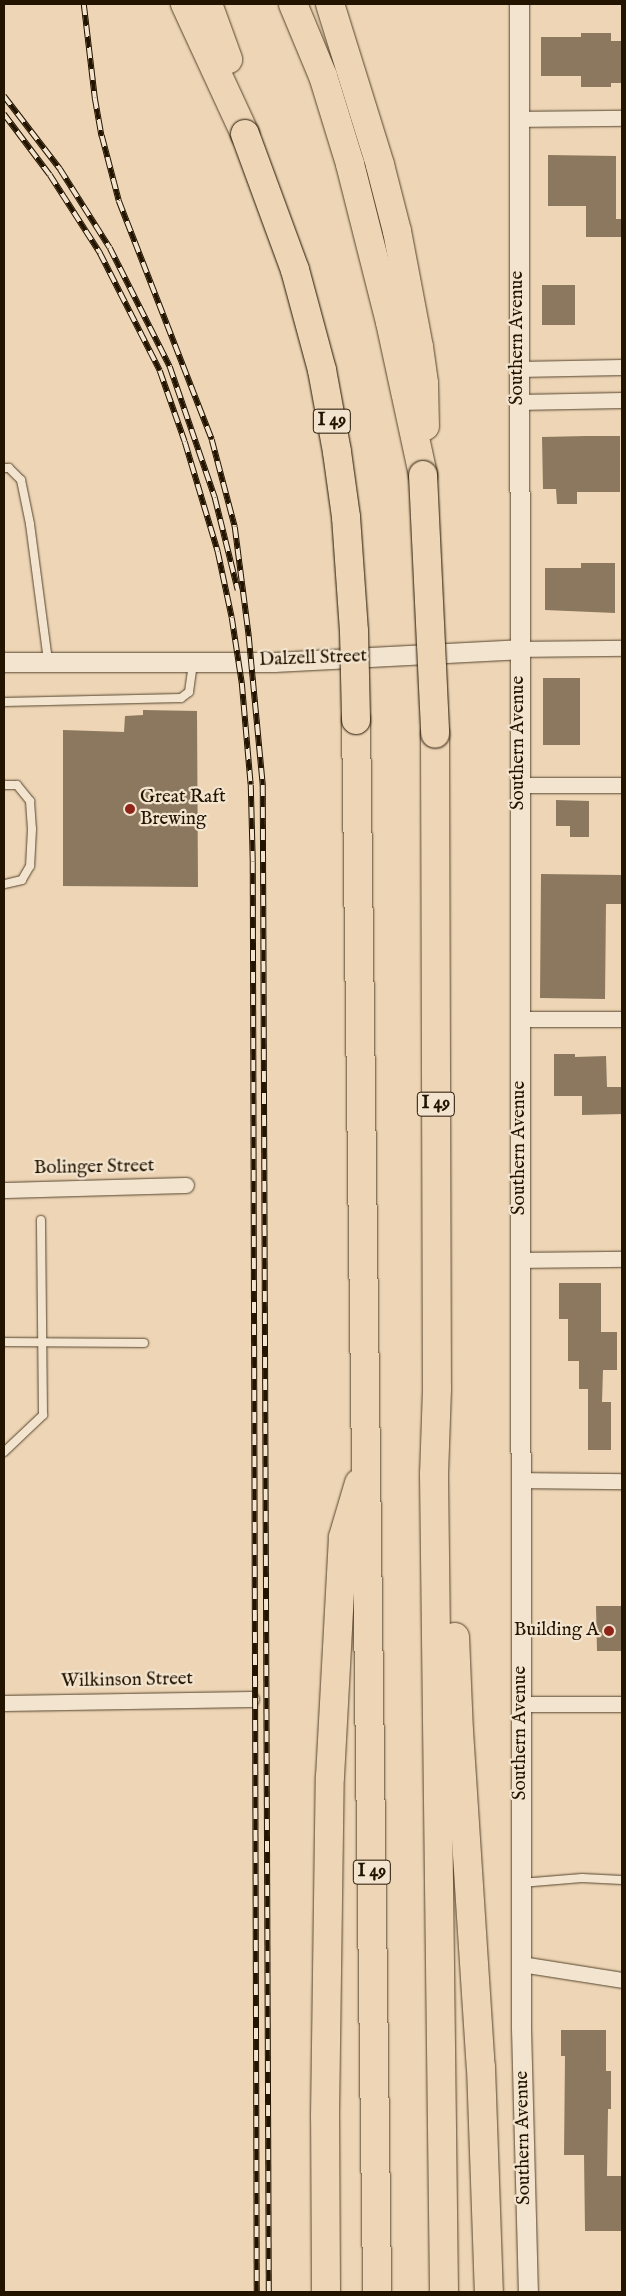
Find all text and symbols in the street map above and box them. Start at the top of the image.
street label: Southern Avenue [507,271,529,405]
road number: I 49 [312,406,352,436]
street label: Dalzell Street [259,646,367,672]
street label: Southern Avenue [508,676,530,810]
place label: Great Raft Brewing [140,787,226,831]
marker: Great Raft Brewing [124,803,136,815]
street label: Southern Avenue [509,1081,531,1215]
road number: I 49 [416,1088,456,1120]
street label: Bolinger Street [34,1156,154,1180]
place label: Building A [514,1620,599,1642]
marker: Building A [603,1625,615,1637]
street label: Southern Avenue [510,1666,532,1800]
street label: Wilkinson Street [61,1668,193,1694]
road number: I 49 [352,1856,392,1888]
street label: Southern Avenue [511,2071,537,2205]

